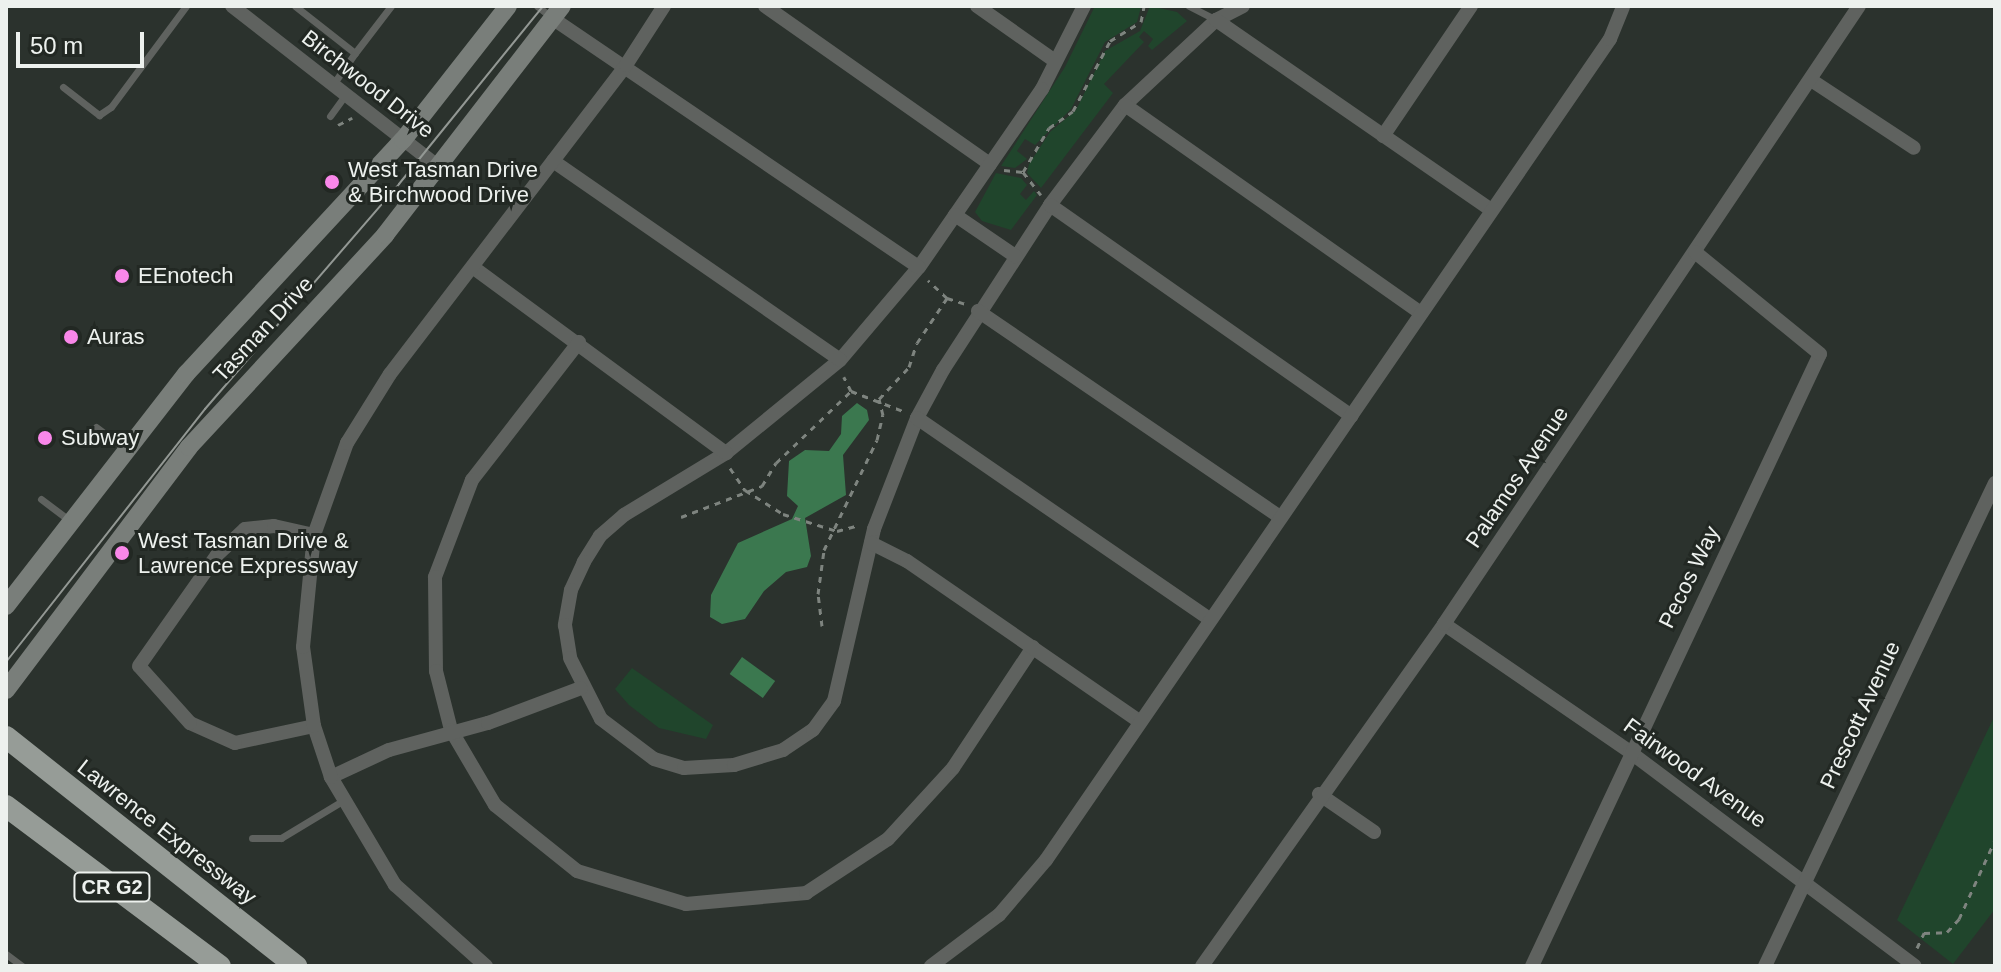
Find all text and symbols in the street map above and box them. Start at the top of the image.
scale bar [20,16,148,66]
street label: Birchwood Drive [297,24,439,144]
text: 50 m [30,32,83,59]
place label: West Tasman Drive & Birchwood Drive [348,156,538,208]
marker: West Tasman Drive & Birchwood Drive [323,173,341,191]
place label: EEnotech [138,263,233,289]
marker: EEnotech [113,267,131,285]
street label: Tasman Drive [207,271,319,387]
place label: Auras [87,324,144,350]
marker: Auras [62,328,80,346]
street label: Palamos Avenue [1460,401,1574,553]
place label: Subway [61,425,139,451]
marker: Subway [36,429,54,447]
street label: Pecos Way [1653,522,1725,632]
place label: West Tasman Drive & Lawrence Expressway [138,527,358,578]
marker: West Tasman Drive & Lawrence Expressway [113,544,131,562]
street label: Prescott Avenue [1814,636,1906,794]
street label: Fairwood Avenue [1618,712,1772,834]
street label: Lawrence Expressway [72,754,262,910]
road number: CR G2 [72,871,152,903]

